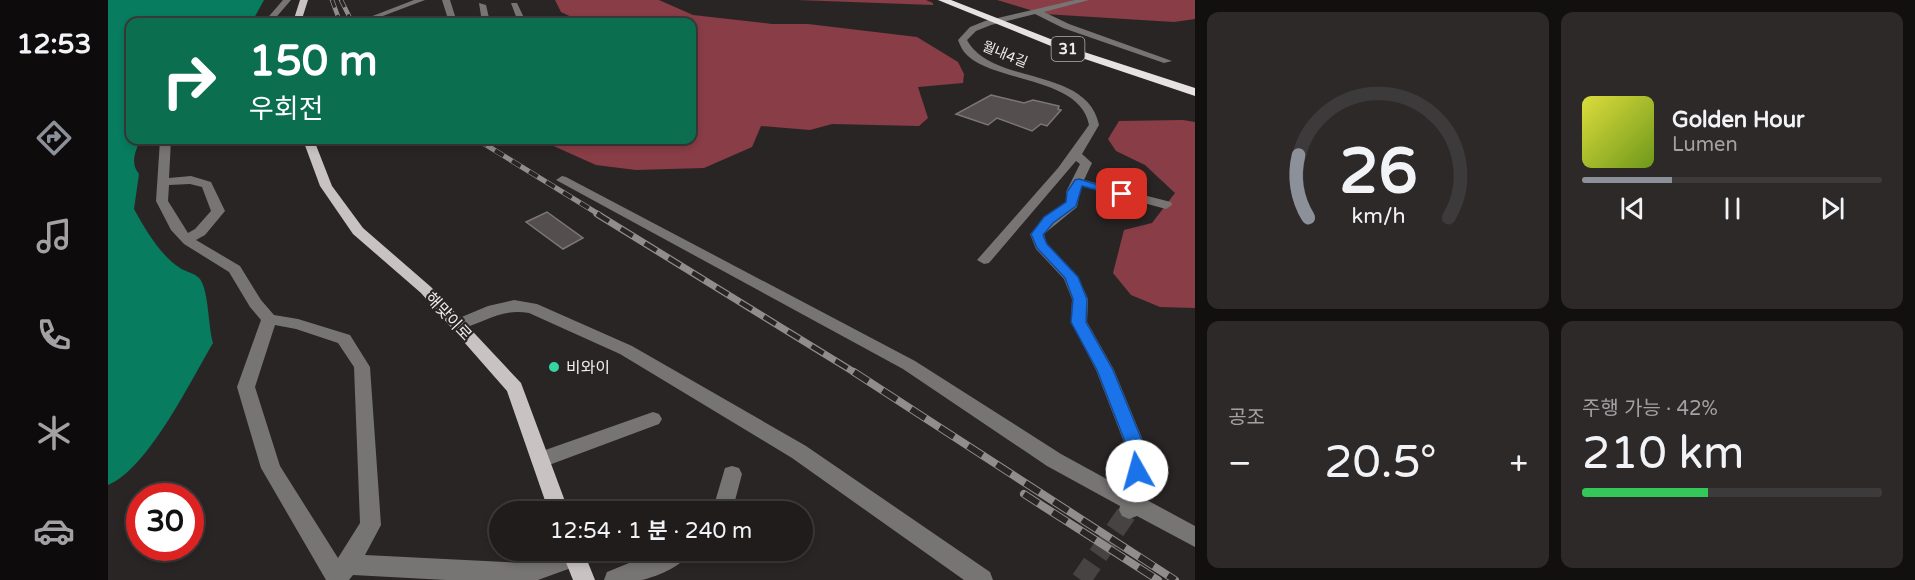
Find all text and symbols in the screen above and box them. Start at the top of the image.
text: 12:53 [17,28,91,61]
text: 150 m [249,36,378,87]
road number: 31 [1052,37,1084,61]
street label: 월내4길 [980,38,1030,71]
icon: right [150,42,228,120]
text: 우회전 [249,93,324,126]
text: Golden Hour [1672,107,1804,133]
icon: directions [33,117,75,159]
text: Lumen [1672,133,1738,157]
text: 26 [1339,135,1417,210]
pin [1096,168,1147,219]
icon: arrive [1105,177,1138,210]
icon: previous [1616,192,1649,225]
icon: pause [1716,192,1749,225]
icon: next [1816,192,1849,225]
text: km/h [1351,203,1405,229]
icon: music [33,215,75,257]
street label: 해맞이로 [421,288,476,345]
icon: phone [33,314,75,356]
place label: 비와이 [566,358,610,378]
marker: 비와이 [547,360,561,374]
text: 주행 가능 · 42% [1582,397,1718,421]
text: 공조 [1228,406,1265,430]
icon: climate [33,412,75,454]
text: 210 km [1582,427,1744,481]
text: 20.5° [1324,436,1437,490]
position arrow [1105,439,1169,503]
text: − [1228,444,1252,483]
text: + [1509,444,1528,483]
speed limit sign: 30 [126,483,204,561]
icon: car [33,510,75,552]
text: 12:54 · 1 분 · 240 m [550,518,752,544]

